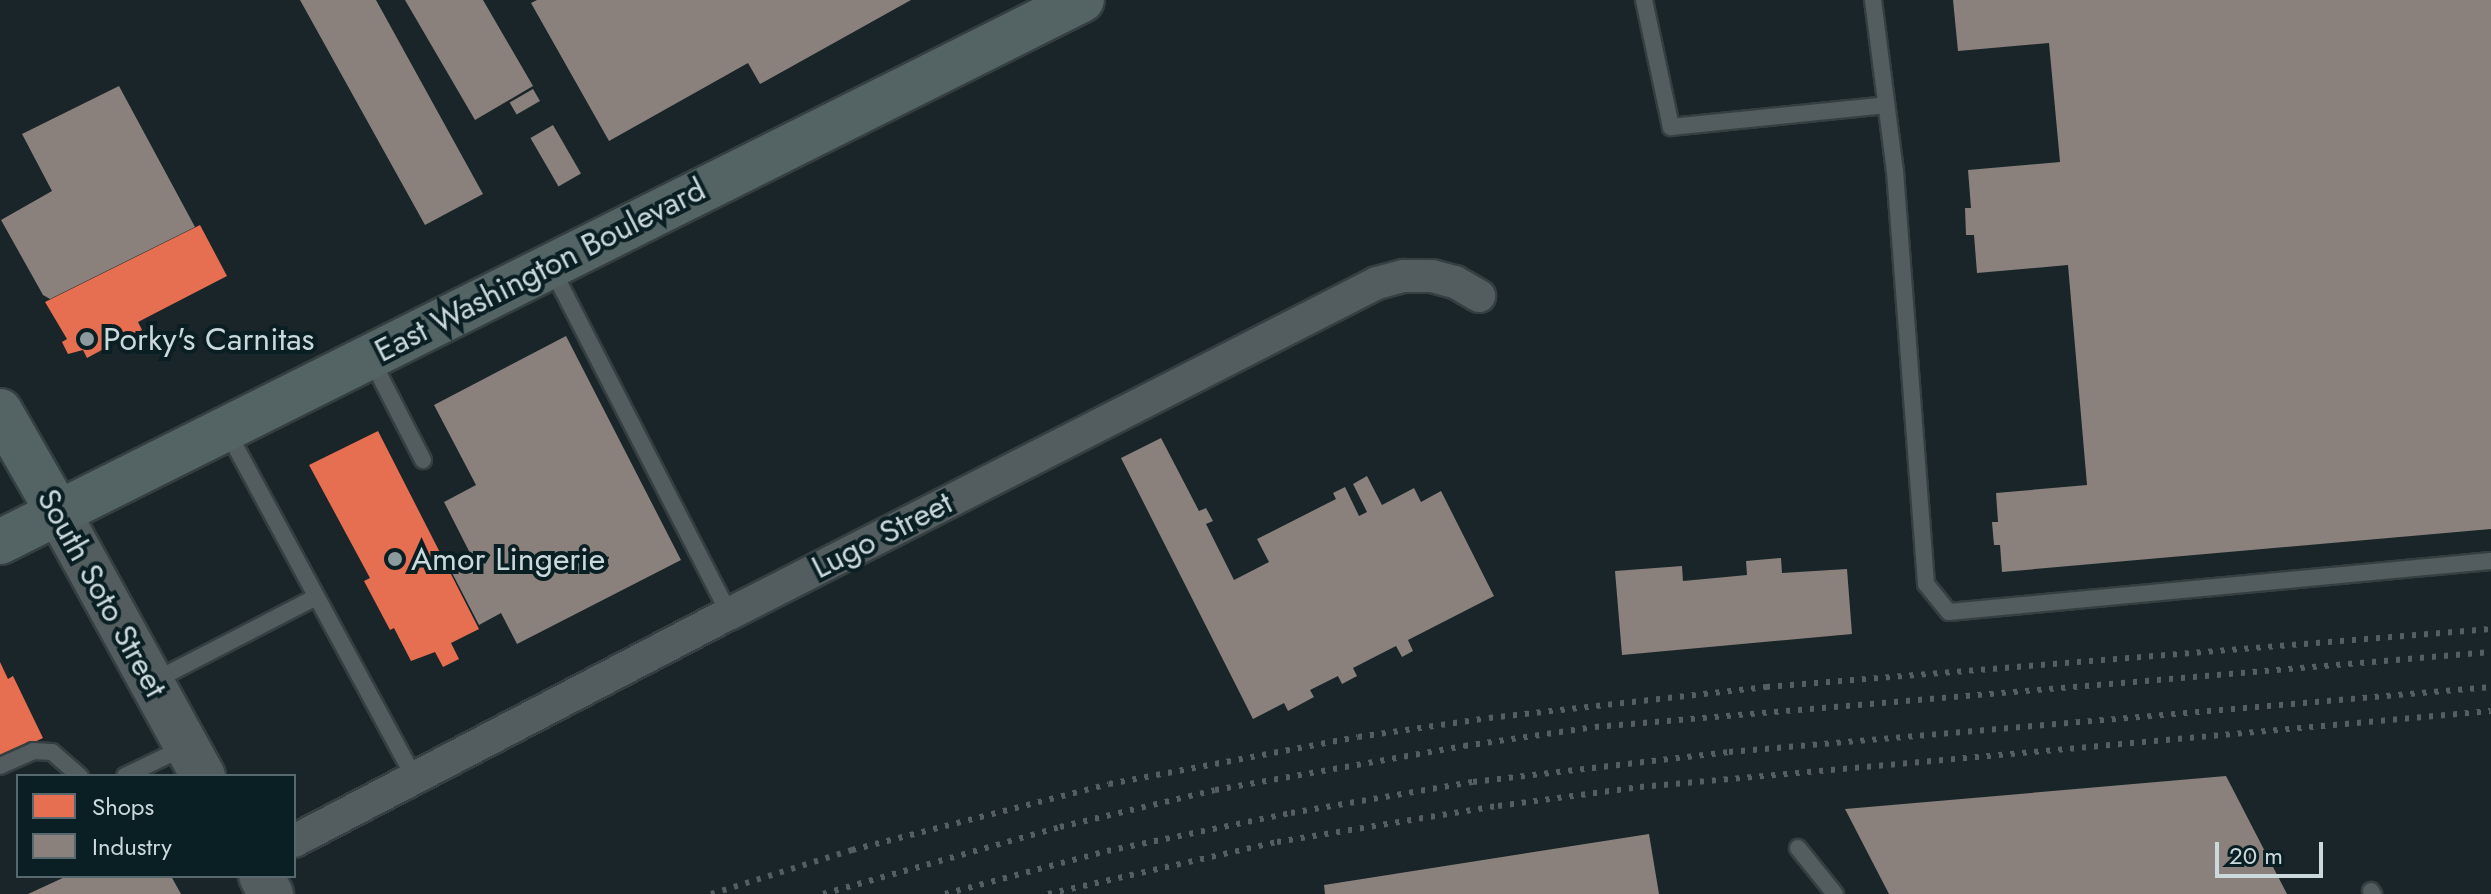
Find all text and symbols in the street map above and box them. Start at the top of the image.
street label: East Washington Boulevard [368,170,712,370]
place label: Porky's Carnitas [103,320,314,358]
marker: Porky's Carnitas [78,330,96,348]
street label: South Soto Street [29,482,175,704]
street label: Lugo Street [805,483,959,587]
place label: Amor Lingerie [411,540,605,578]
marker: Amor Lingerie [386,550,404,568]
legend [16,774,296,878]
text: Shops [92,789,154,824]
scale bar [2219,826,2327,876]
text: Industry [92,829,172,864]
text: 20 m [2229,838,2283,873]

